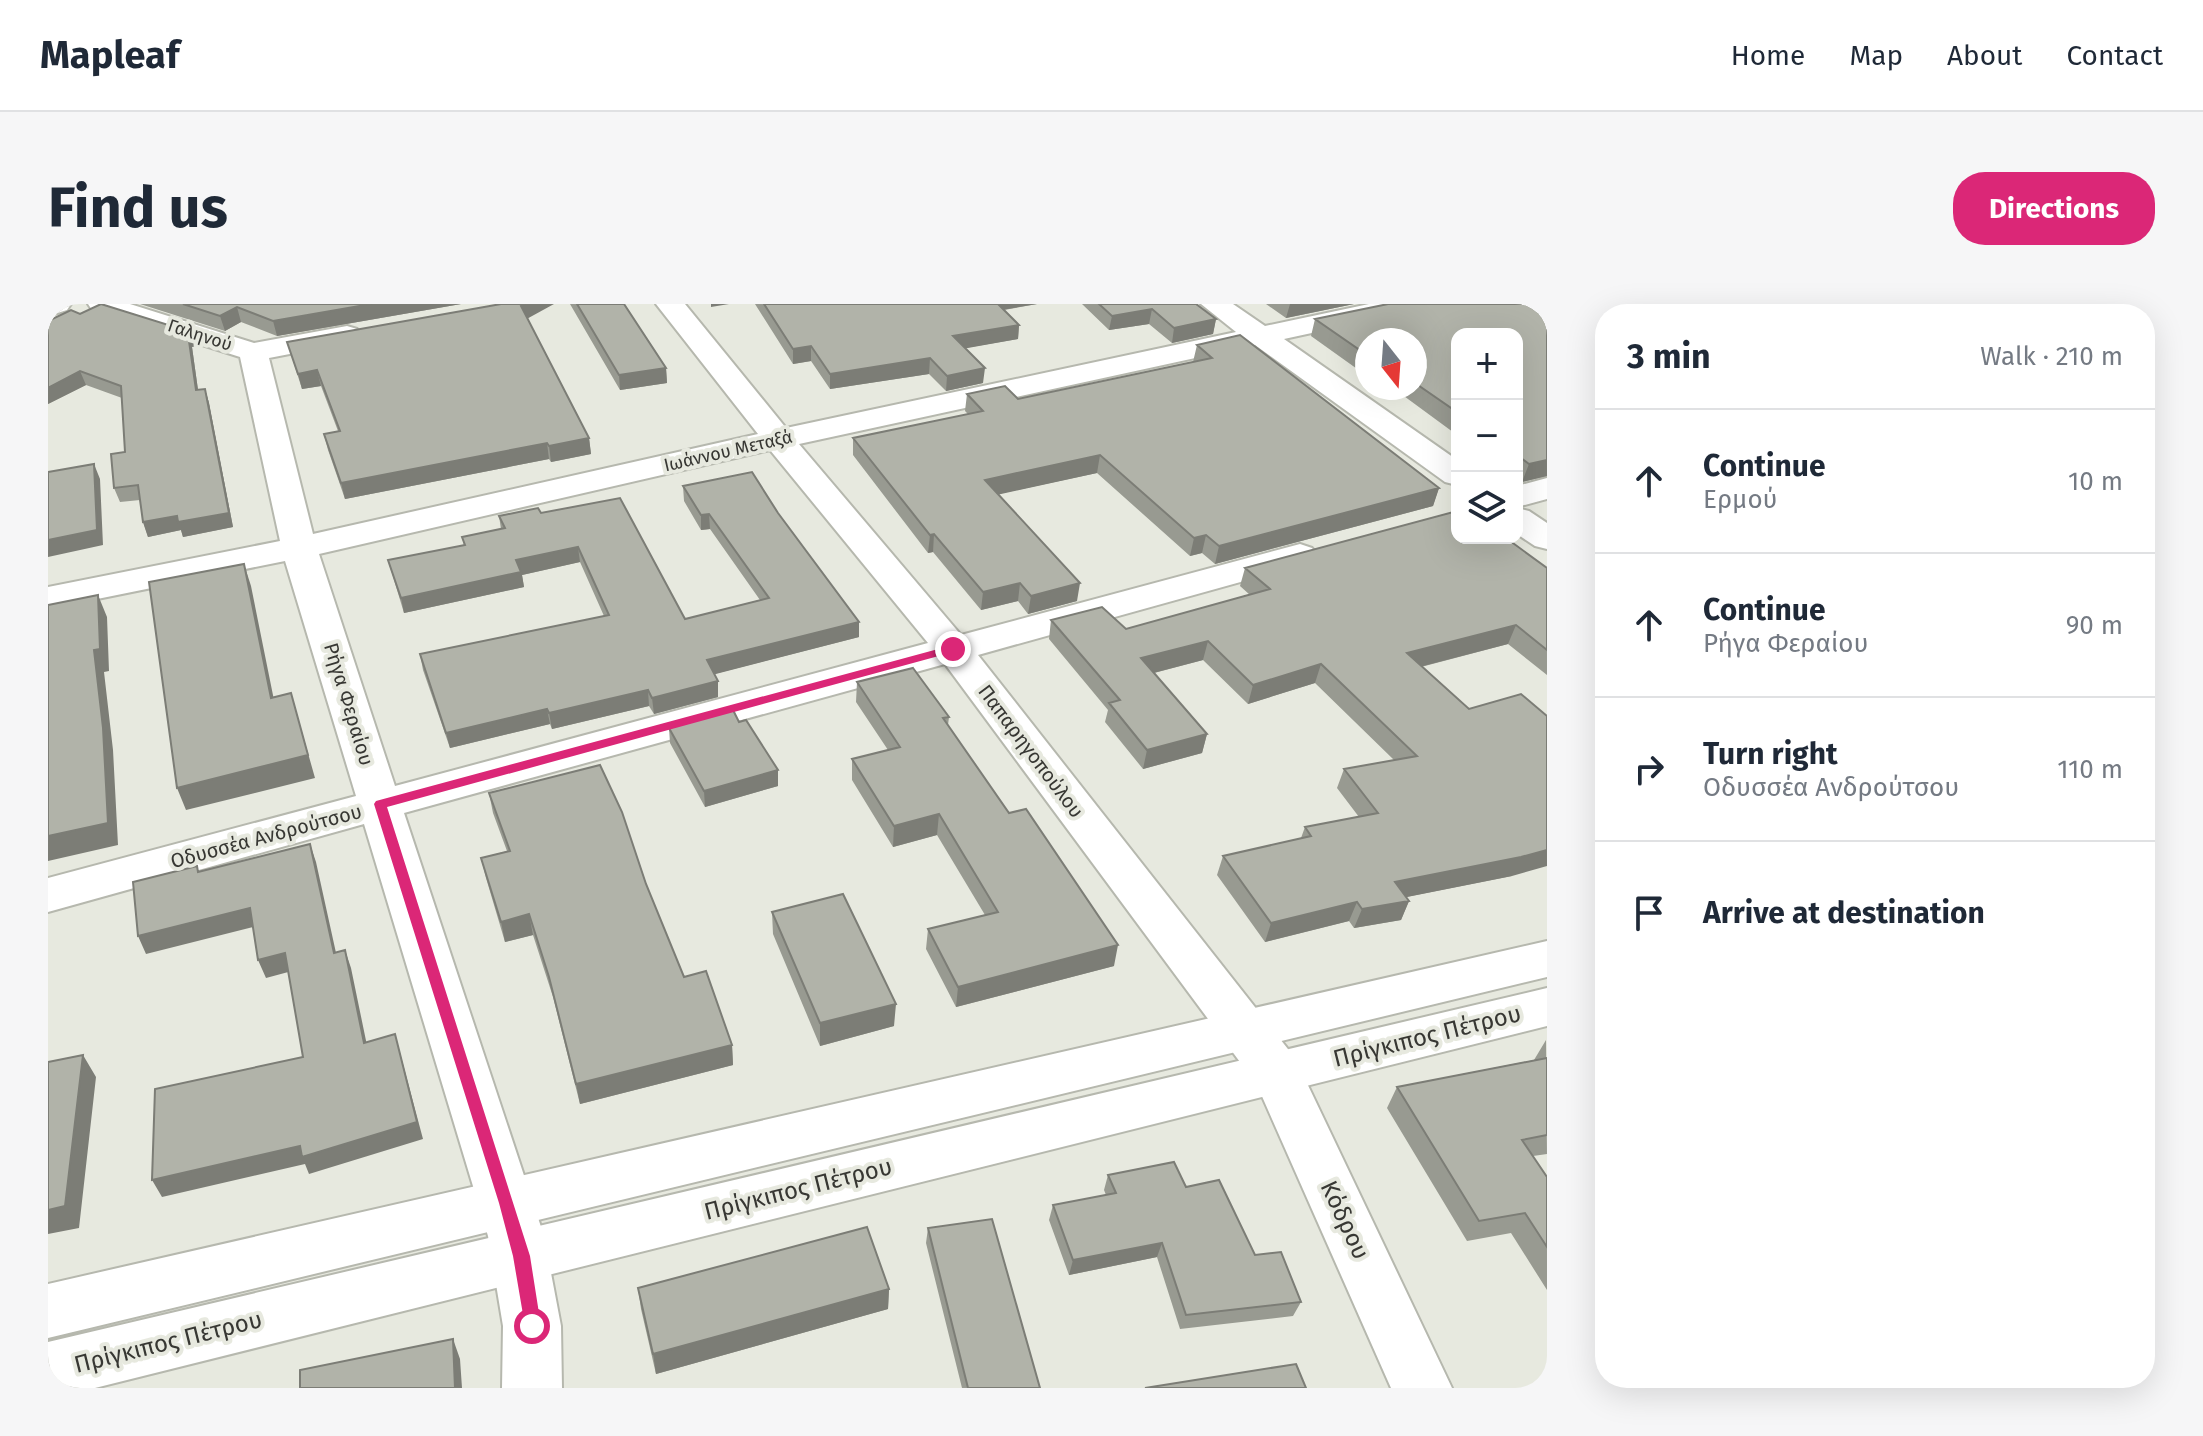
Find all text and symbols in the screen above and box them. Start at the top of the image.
text: Mapleaf [40,32,179,78]
text: Home [1731,39,1805,72]
text: Map [1849,39,1903,72]
text: About [1947,39,2022,72]
text: Contact [2066,39,2163,72]
button: Directions [1953,172,2155,245]
text: Find us [48,175,228,242]
street label: Γαληνού [165,314,235,356]
north arrow [1355,328,1427,400]
map controls [1451,328,1523,544]
button: + [1451,328,1523,400]
text: 3 min [1627,336,1711,377]
text: Walk · 210 m [1980,341,2123,372]
button: − [1451,400,1523,472]
street label: Ιωάννου Μεταξά [662,426,794,476]
text: Continue [1703,448,1826,484]
icon: ahead [1627,459,1671,503]
text: 10 m [2068,466,2123,497]
button: layers [1451,472,1523,544]
text: Ερμού [1703,484,1777,515]
text: Continue [1703,592,1826,628]
icon: ahead [1627,603,1671,647]
text: 90 m [2066,610,2123,641]
text: Ρήγα Φεραίου [1703,628,1868,659]
route end [935,631,971,667]
street label: Ρήγα Φεραίου [319,640,379,768]
street label: Παπαρηγοπούλου [973,680,1089,822]
text: Turn right [1703,736,1838,772]
icon: right [1627,747,1671,791]
text: 110 m [2057,754,2123,785]
text: Οδυσσέα Ανδρούτσου [1703,772,1959,803]
street label: Οδυσσέα Ανδρούτσου [168,799,364,873]
icon: arrive [1627,891,1671,935]
text: Arrive at destination [1703,895,1985,931]
street label: Πρίγκιπος Πέτρου [1330,999,1524,1073]
street label: Πρίγκιπος Πέτρου [701,1152,895,1226]
street label: Κόδρου [1315,1176,1375,1264]
street label: Πρίγκιπος Πέτρου [71,1305,265,1379]
route start [514,1308,550,1344]

